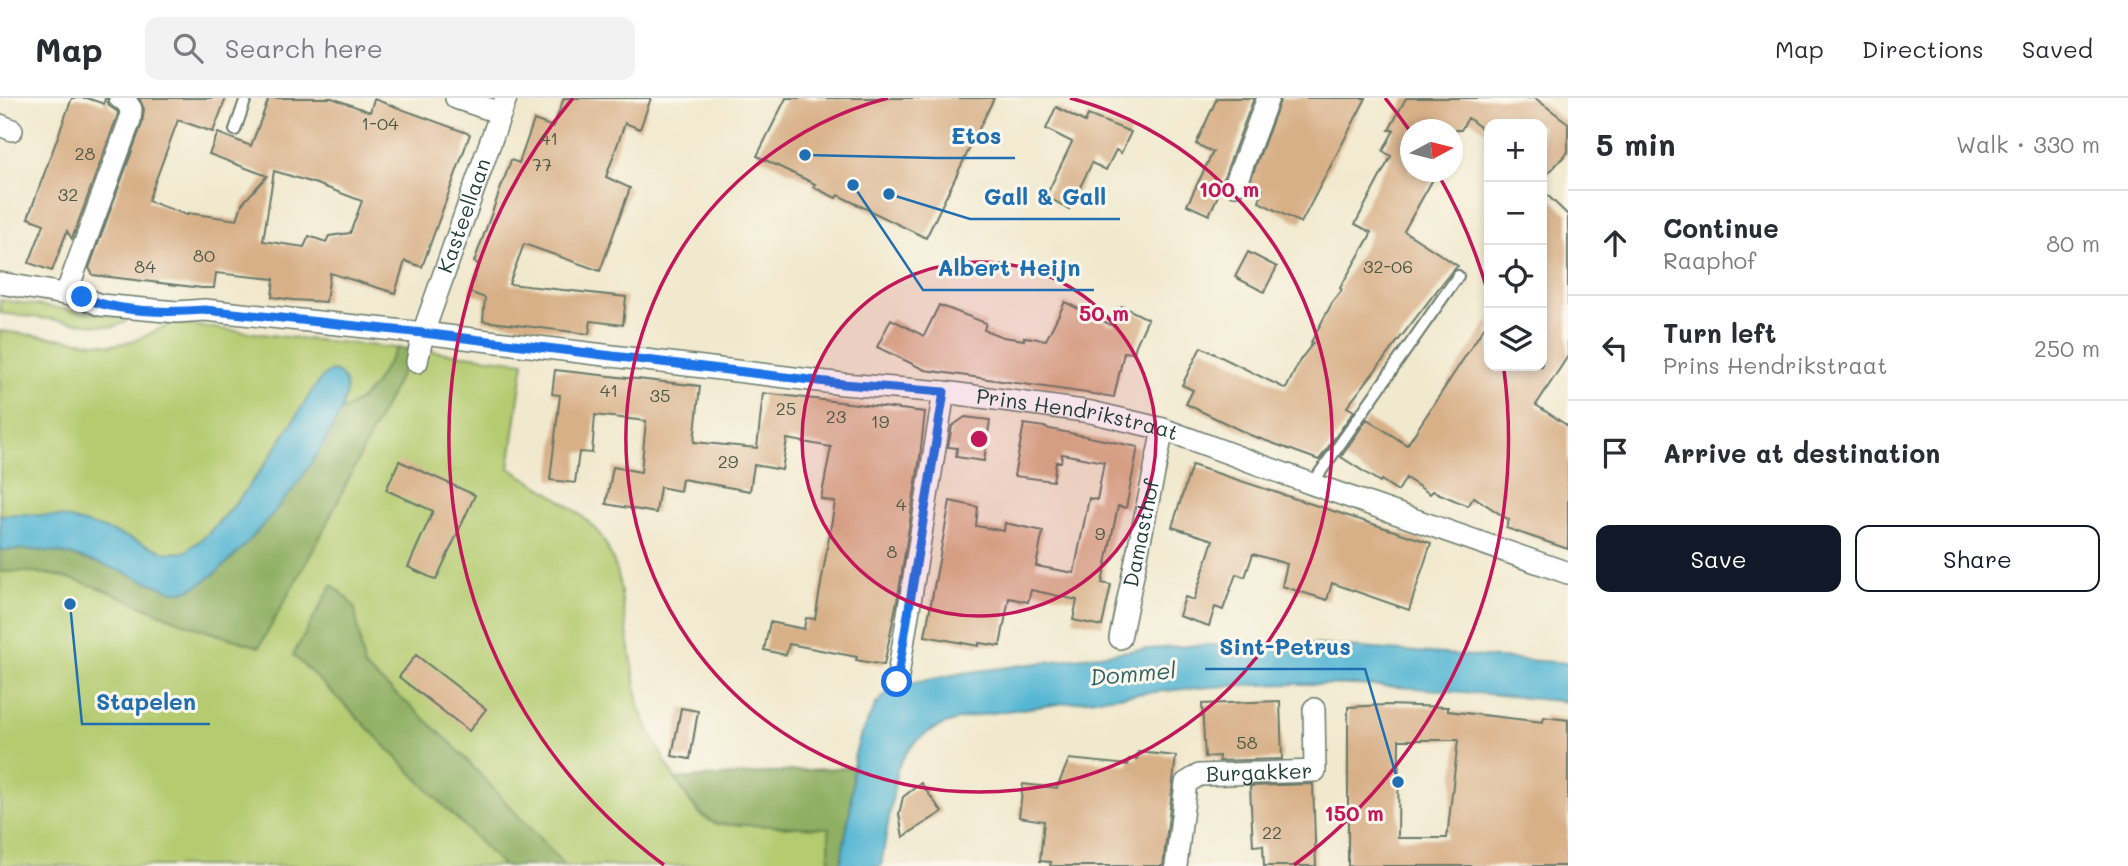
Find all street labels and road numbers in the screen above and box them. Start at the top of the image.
street label: Kasteellaan [430,154,496,276]
street label: Prins Hendrikstraat [975,382,1183,446]
street label: Damasthof [1116,476,1164,589]
street label: Burgakker [1205,756,1313,787]

